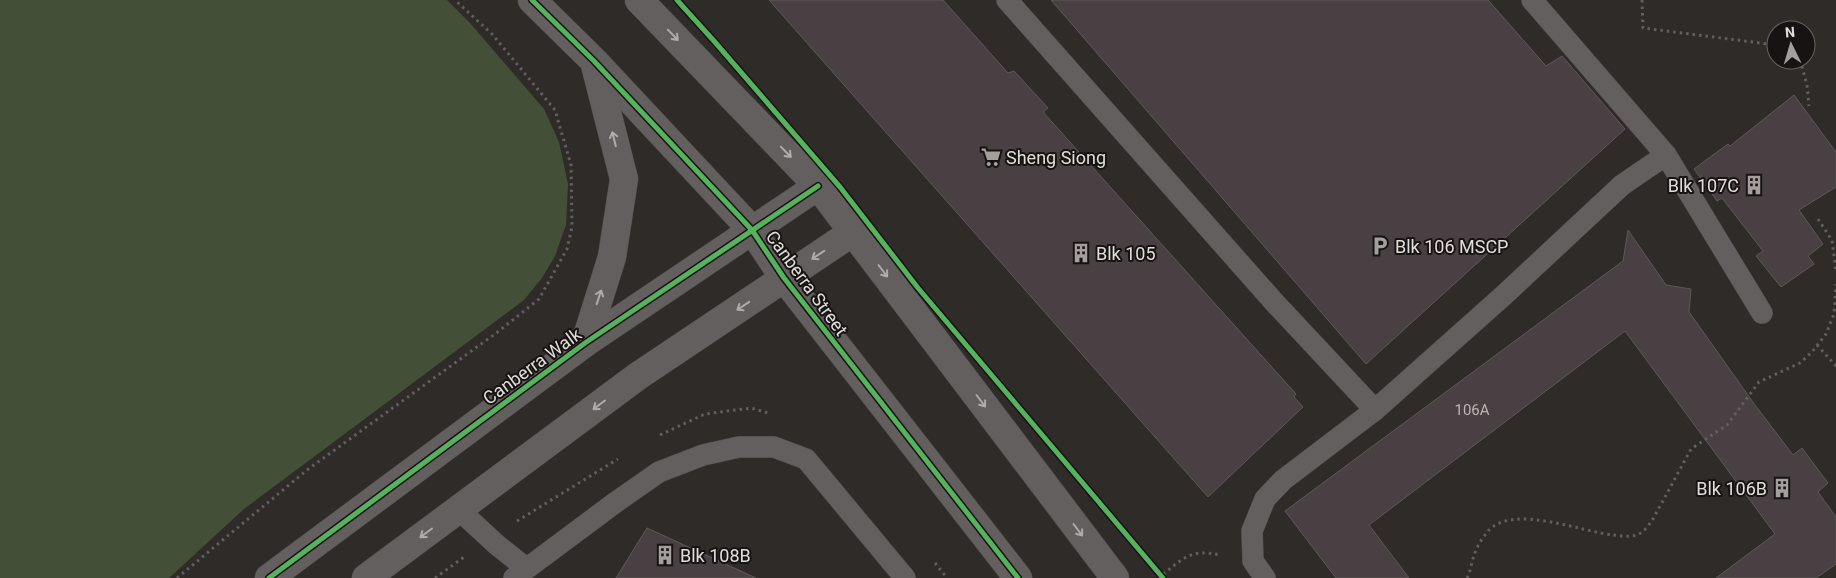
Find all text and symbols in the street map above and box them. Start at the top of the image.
north arrow [1766,20,1816,70]
text: N [1784,24,1795,40]
one-way arrow [667,29,679,42]
one-way arrow [609,131,618,147]
one-way arrow [780,146,792,159]
supermarket icon: Sheng Siong [980,146,1002,168]
place label: Sheng Siong [1006,147,1106,168]
building icon: Blk 107C [1743,174,1765,196]
place label: Blk 107C [1668,175,1739,196]
street label: Canberra Street [762,226,852,340]
parking icon: Blk 106 MSCP [1369,235,1391,257]
place label: Blk 106 MSCP [1395,236,1508,257]
building icon: Blk 105 [1070,242,1092,264]
place label: Blk 105 [1096,243,1156,264]
one-way arrow [812,250,826,260]
one-way arrow [877,264,888,277]
one-way arrow [595,289,605,305]
one-way arrow [736,300,750,311]
street label: Canberra Walk [479,323,586,409]
one-way arrow [975,394,986,407]
one-way arrow [593,399,606,410]
house number: 106A [1454,401,1490,419]
building icon: Blk 106B [1771,477,1793,499]
place label: Blk 106B [1696,478,1767,499]
one-way arrow [1073,523,1084,536]
one-way arrow [419,528,433,538]
building icon: Blk 108B [654,544,676,566]
place label: Blk 108B [680,545,751,566]

